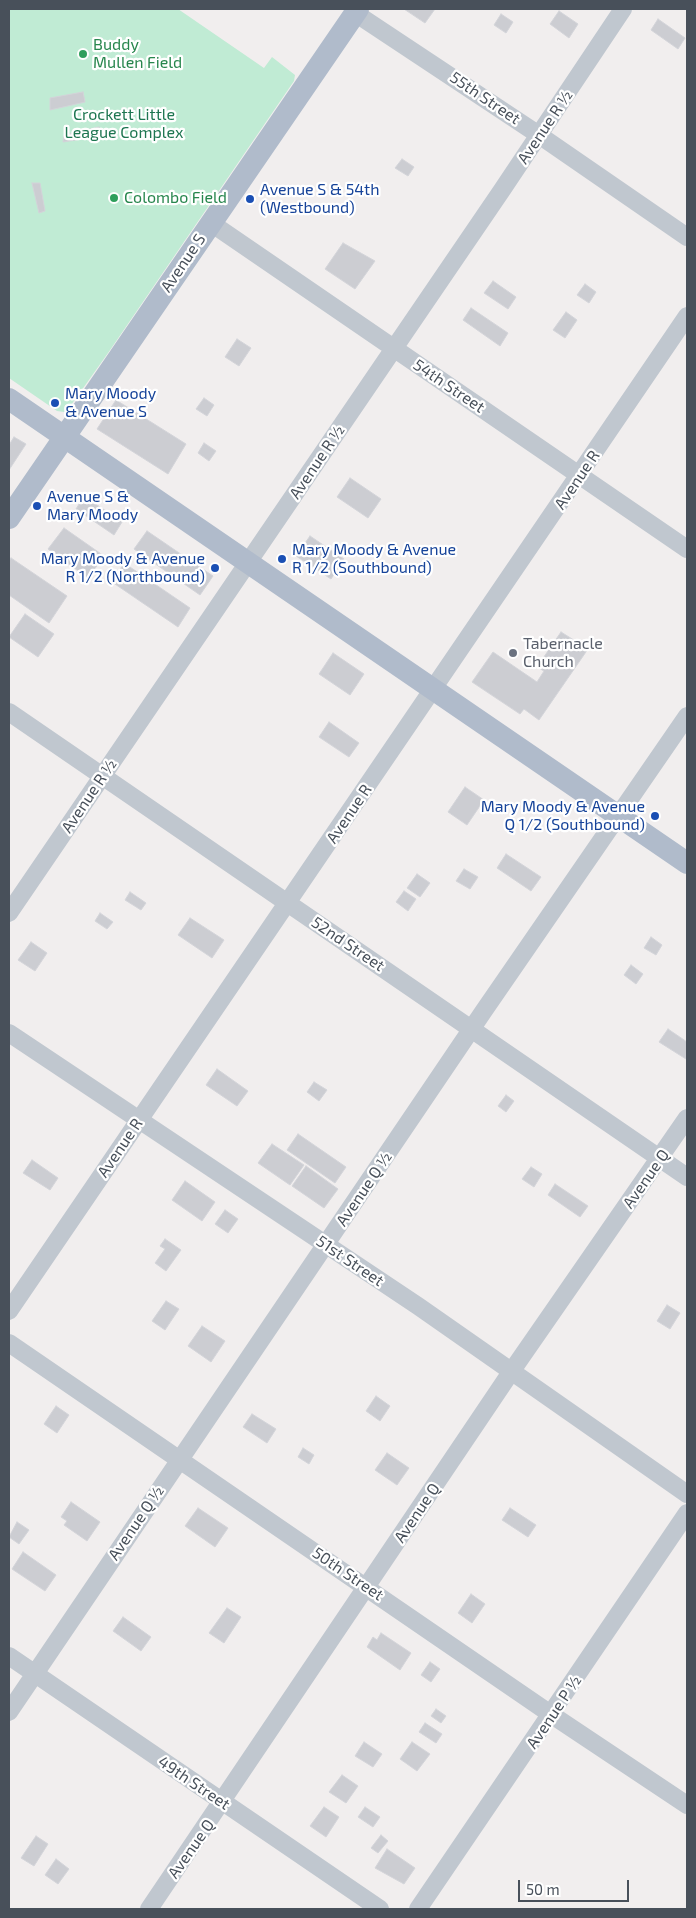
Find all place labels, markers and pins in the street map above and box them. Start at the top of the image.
place label: Buddy Mullen Field [93,35,182,73]
marker: Buddy Mullen Field [77,48,89,60]
place label: Avenue S & 54th (Westbound) [260,180,379,218]
place label: Colombo Field [124,188,227,208]
marker: Colombo Field [108,192,120,204]
marker: Avenue S & 54th (Westbound) [244,193,256,205]
place label: Mary Moody & Avenue S [65,384,156,422]
marker: Mary Moody & Avenue S [49,397,61,409]
place label: Avenue S & Mary Moody [47,487,138,525]
marker: Avenue S & Mary Moody [31,500,43,512]
place label: Mary Moody & Avenue R 1/2 (Southbound) [292,540,456,578]
place label: Mary Moody & Avenue R 1/2 (Northbound) [41,549,205,587]
marker: Mary Moody & Avenue R 1/2 (Southbound) [276,553,288,565]
marker: Mary Moody & Avenue R 1/2 (Northbound) [209,562,221,574]
place label: Tabernacle Church [523,634,603,672]
marker: Tabernacle Church [507,647,519,659]
place label: Mary Moody & Avenue Q 1/2 (Southbound) [481,797,645,835]
marker: Mary Moody & Avenue Q 1/2 (Southbound) [649,810,661,822]

